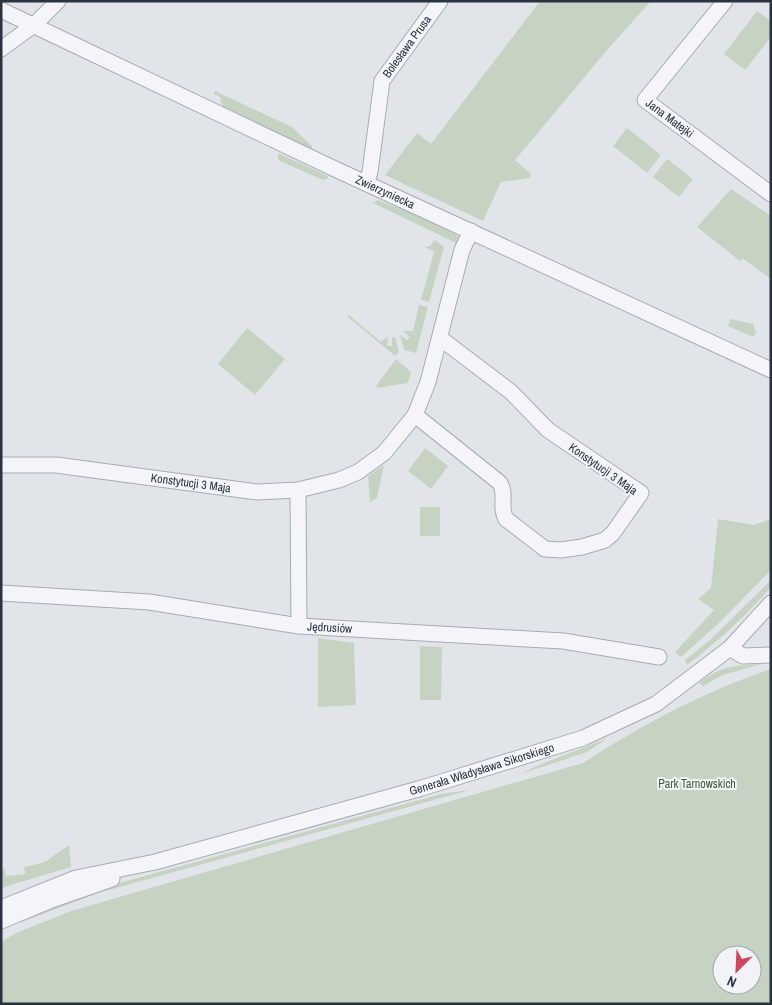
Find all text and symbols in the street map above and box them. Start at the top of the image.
street label: Bolesława Prusa [379,12,435,81]
street label: Jana Matejki [642,95,697,141]
street label: Zwierzyniecka [353,171,418,213]
street label: Konstytucji 3 Maja [565,439,641,499]
street label: Konstytucji 3 Maja [150,470,232,496]
street label: Jędrusiów [307,618,354,637]
street label: Generała Władysława Sikorskiego [408,739,556,799]
park label: Park Tarnowskich [658,776,736,792]
north arrow [712,945,762,995]
text: N [724,972,739,992]

